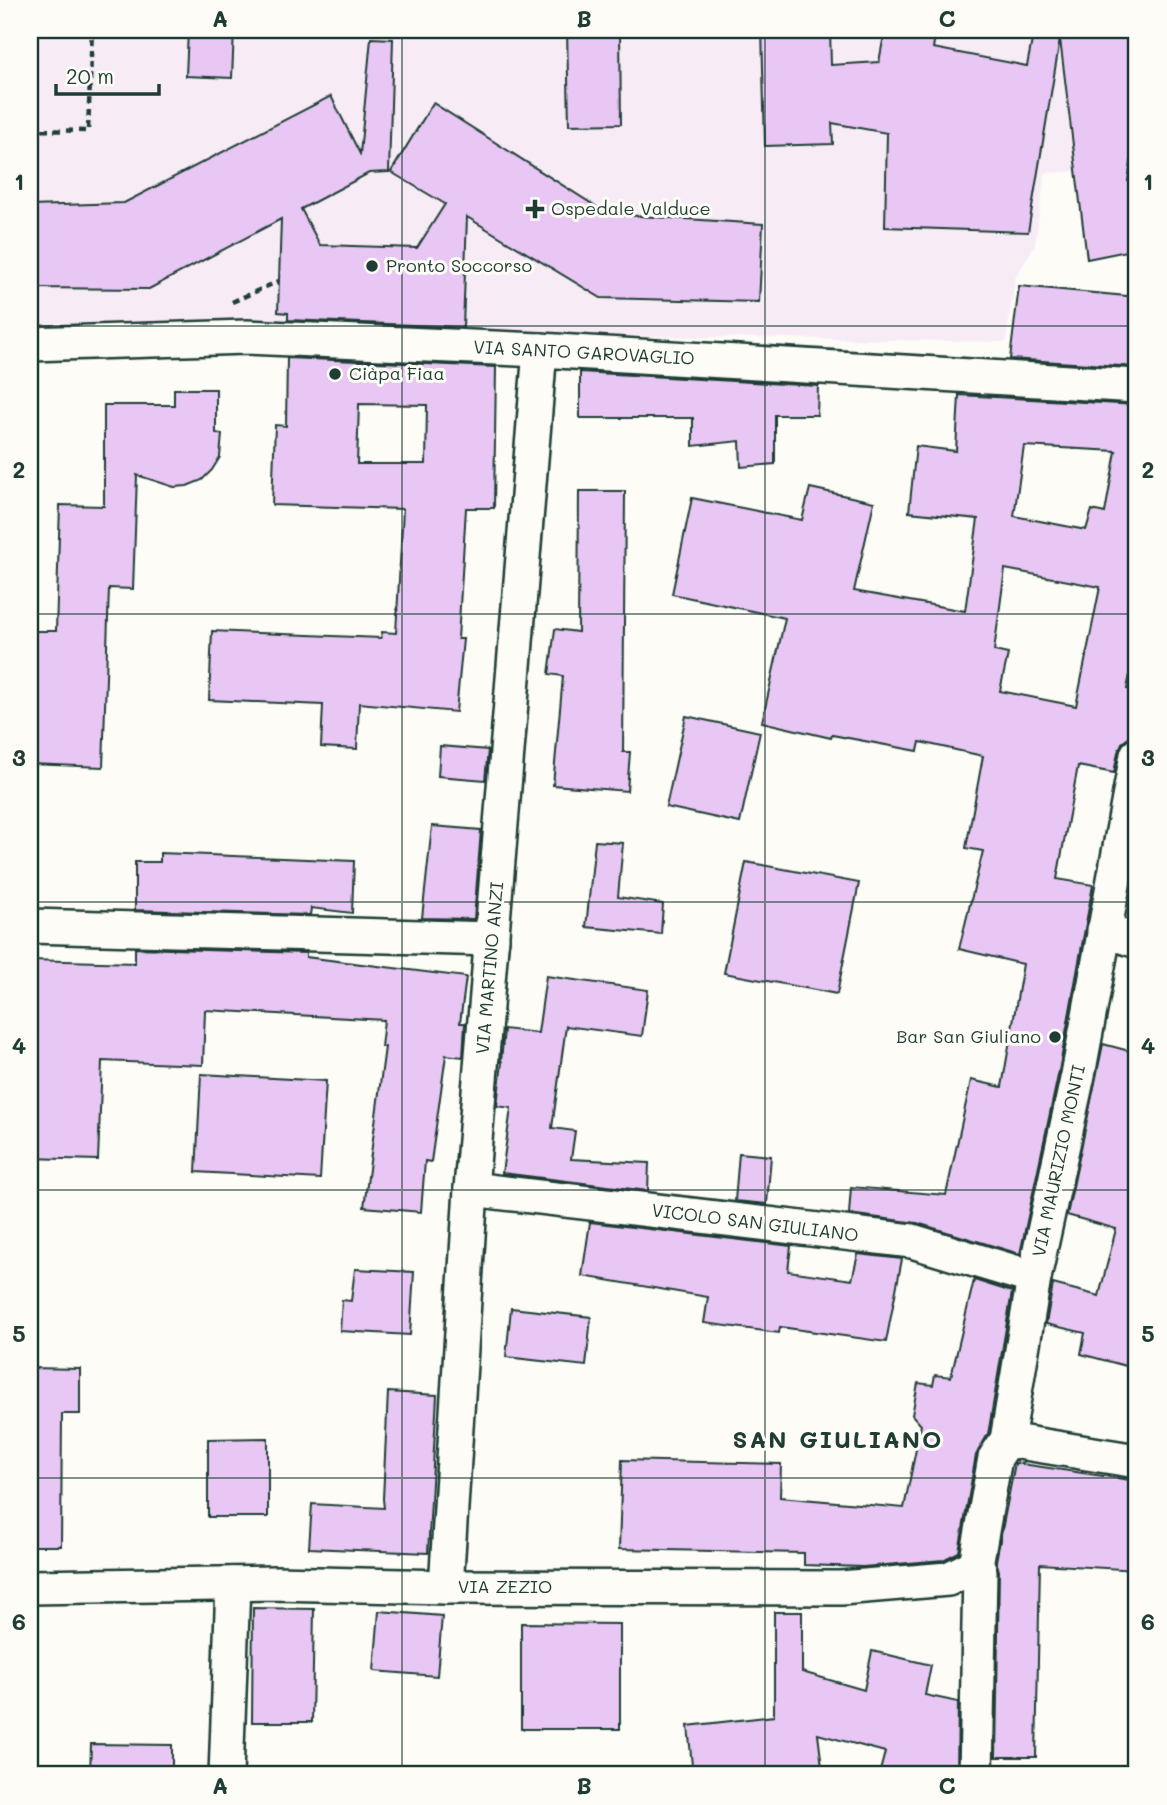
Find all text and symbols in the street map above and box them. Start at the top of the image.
text: A [212,3,228,33]
text: B [576,3,592,33]
text: C [938,3,956,33]
scale bar [56,52,159,96]
text: 20 m [66,62,114,89]
text: 1 [14,166,24,196]
text: 1 [1143,166,1153,196]
place label: Ospedale Valduce [551,196,711,220]
marker: Ospedale Valduce [525,199,545,219]
place label: Pronto Soccorso [386,253,532,277]
marker: Pronto Soccorso [364,258,380,274]
street label: VIA SANTO GAROVAGLIO [473,334,695,370]
place label: Ciàpa Fiaa [349,361,445,385]
marker: Ciàpa Fiaa [327,366,343,382]
text: 2 [13,454,25,484]
text: 2 [1142,454,1154,484]
text: 3 [12,742,26,772]
text: 3 [1141,742,1155,772]
street label: VIA MARTINO ANZI [470,881,509,1055]
place label: Bar San Giuliano [896,1024,1041,1048]
marker: Bar San Giuliano [1047,1029,1063,1045]
text: 4 [12,1030,26,1060]
text: 4 [1141,1030,1155,1060]
street label: VIA MAURIZIO MONTI [1026,1062,1090,1259]
street label: VICOLO SAN GIULIANO [650,1197,860,1247]
text: 5 [12,1318,26,1348]
text: 5 [1141,1318,1155,1348]
district label: SAN GIULIANO [733,1423,943,1454]
street label: VIA ZEZIO [458,1574,552,1598]
text: 6 [12,1606,26,1636]
text: 6 [1141,1606,1155,1636]
text: A [212,1770,228,1800]
text: B [576,1770,592,1800]
text: C [938,1770,956,1800]

